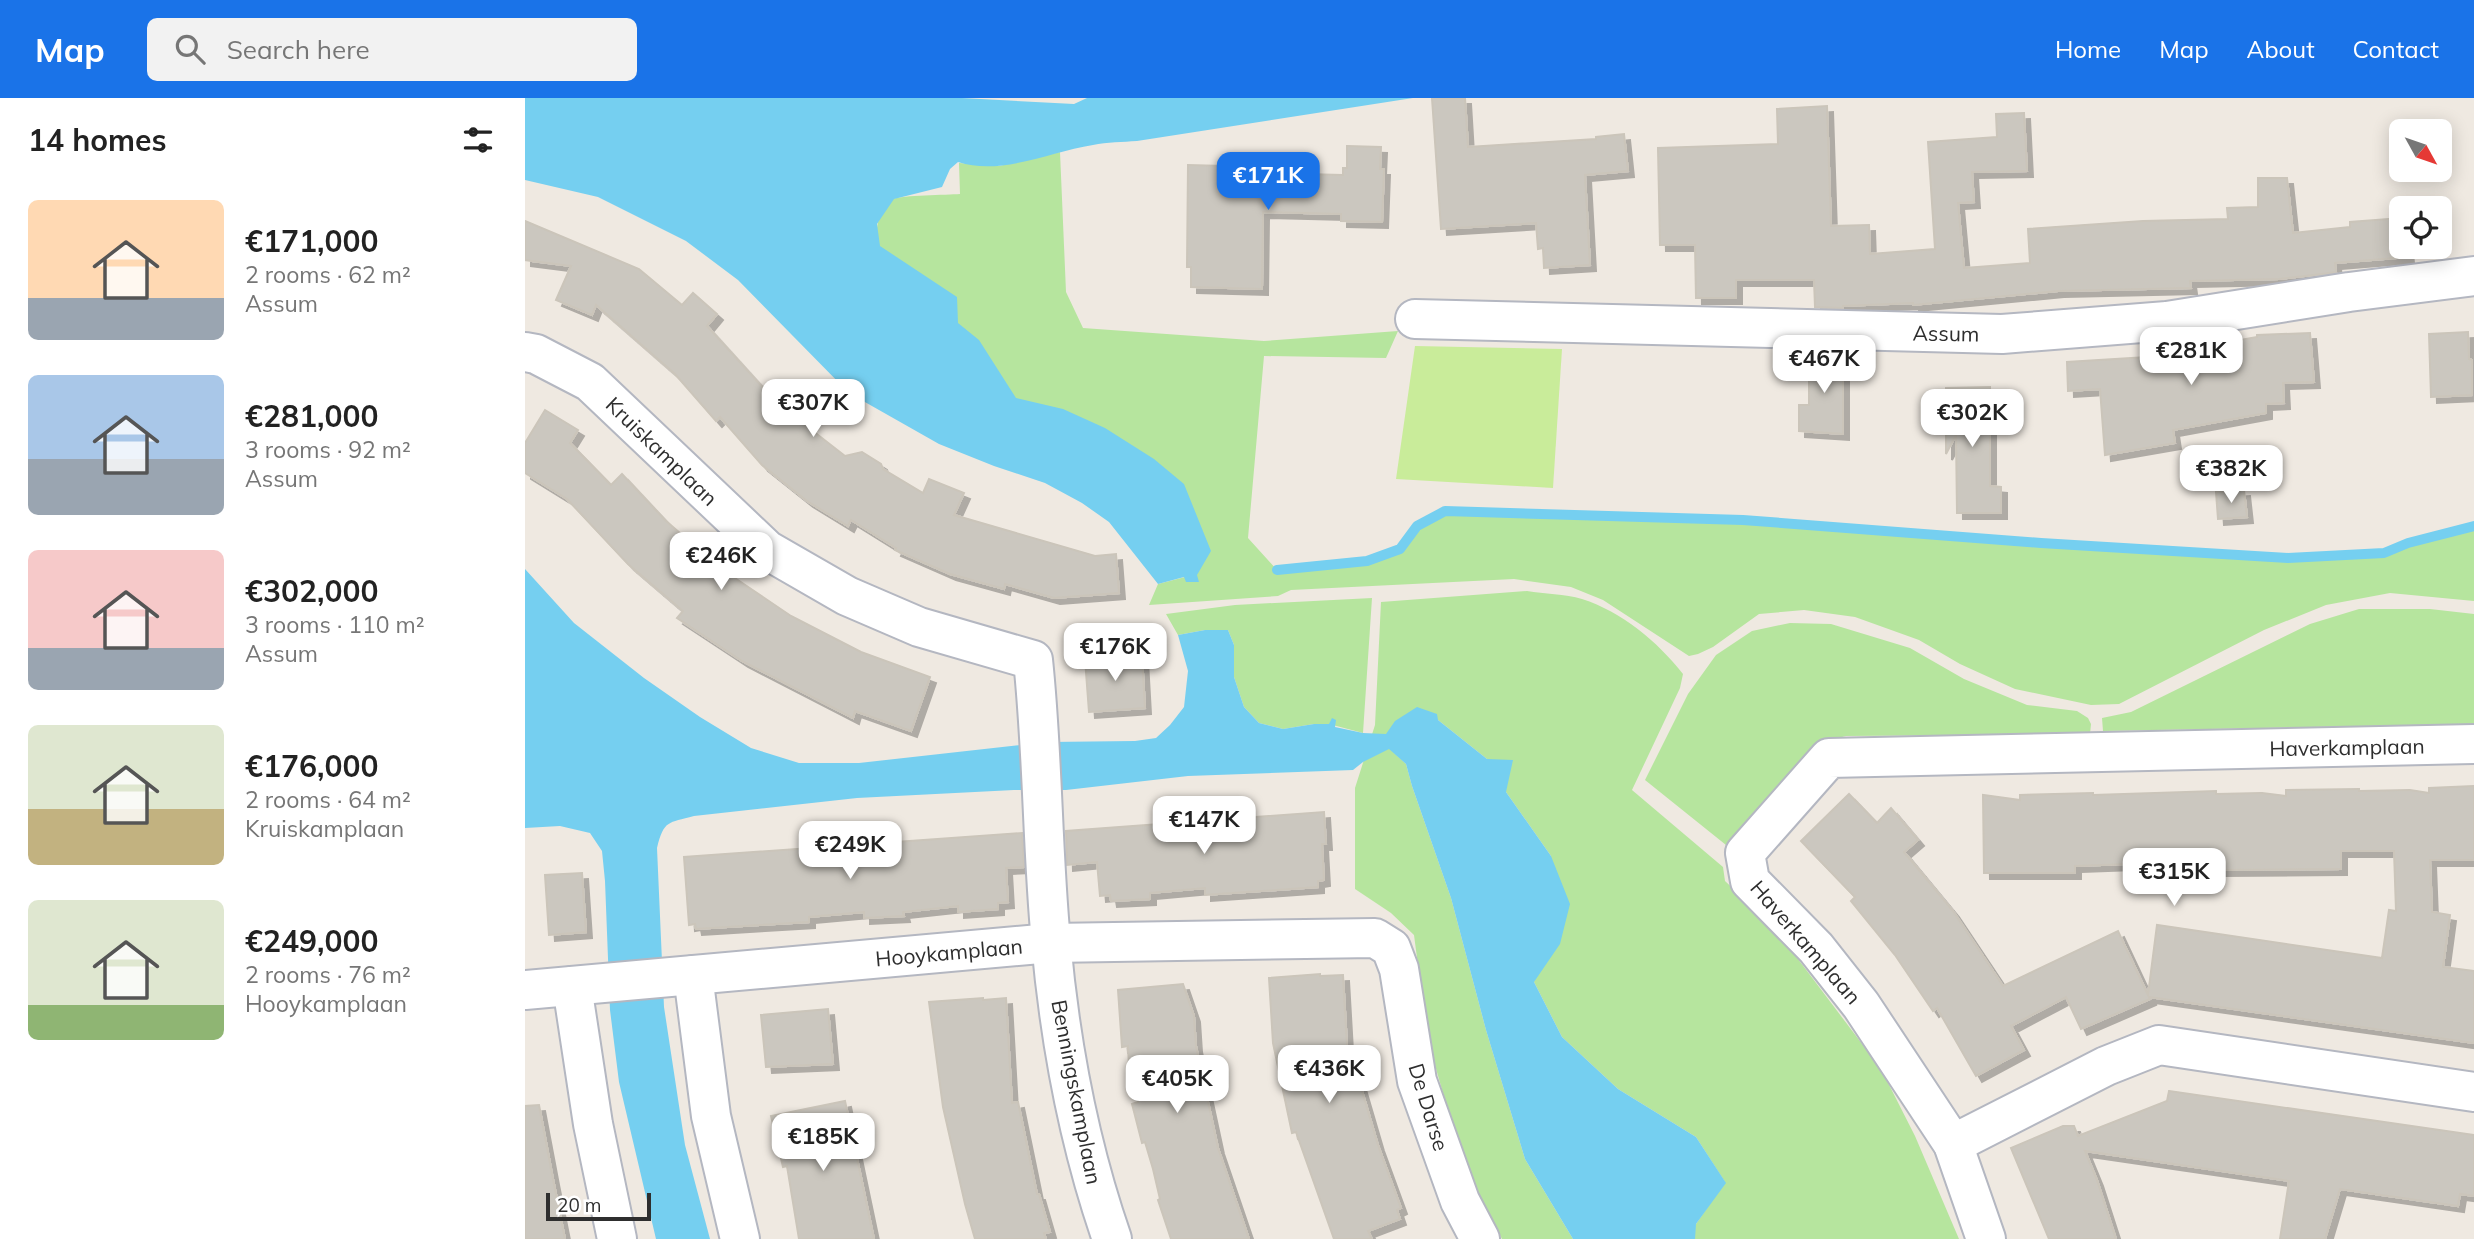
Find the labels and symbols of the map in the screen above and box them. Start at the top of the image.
north arrow [2389,119,2452,182]
pin: €171K [1219,152,1317,212]
street label: Assum [1912,319,1980,347]
pin: €281K [2142,328,2240,387]
pin: €467K [1775,336,1873,395]
pin: €307K [764,380,862,439]
pin: €302K [1923,390,2021,449]
street label: Kruiskamplaan [601,391,723,511]
pin: €382K [2182,446,2280,505]
pin: €246K [672,532,770,592]
pin: €176K [1066,624,1164,683]
street label: Haverkamplaan [2269,733,2425,761]
pin: €147K [1155,796,1253,856]
pin: €249K [801,822,899,881]
pin: €315K [2125,848,2223,908]
street label: Haverkamplaan [1745,875,1867,1009]
street label: Hooykamplaan [874,933,1024,971]
street label: Benningskamplaan [1046,997,1108,1187]
pin: €436K [1280,1046,1378,1105]
pin: €405K [1128,1056,1226,1115]
street label: De Darse [1403,1060,1455,1154]
pin: €185K [774,1114,872,1173]
scale bar [546,1190,651,1222]

